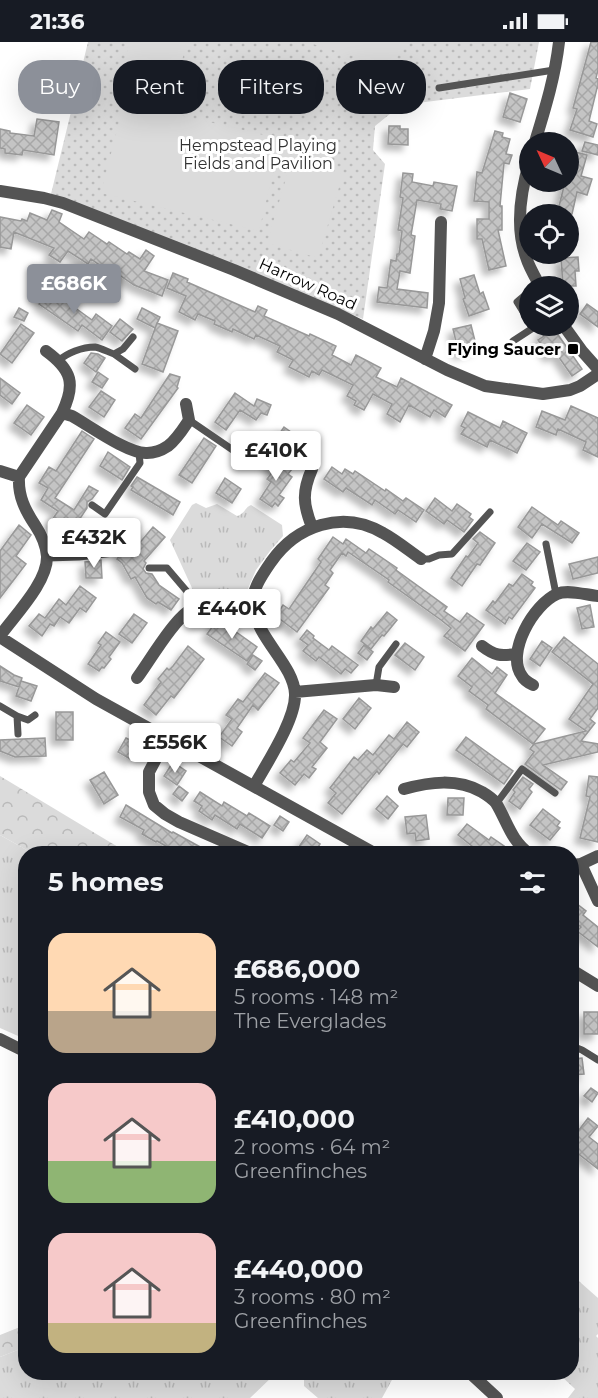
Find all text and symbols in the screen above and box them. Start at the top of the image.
text: 21:36 [30,8,84,35]
chip: Buy [18,60,101,114]
chip: Rent [113,60,206,114]
chip: Filters [218,60,324,114]
chip: New [336,60,426,114]
north arrow [519,132,579,192]
map controls [519,132,579,336]
park label: Hempstead Playing Fields and Pavilion [179,136,337,173]
button: locate [519,204,579,264]
street label: Harrow Road [256,254,360,314]
pin: £686K [32,264,116,315]
text: £686K [41,271,107,295]
button: layers [519,276,579,336]
place label: Flying Saucer [447,340,561,359]
marker: Flying Saucer [566,342,580,356]
pin: £410K [234,431,318,482]
text: £410K [245,438,307,462]
pin: £432K [52,518,136,569]
text: £432K [62,525,126,549]
pin: £440K [190,589,274,640]
text: £440K [198,596,266,620]
pin: £556K [133,723,217,774]
text: £556K [143,730,207,754]
text: 5 homes [48,866,164,898]
icon: filters [516,866,549,899]
text: £686,000 [234,953,360,985]
icon: home [96,957,168,1029]
text: 5 rooms · 148 m² [234,985,398,1009]
text: The Everglades [234,1009,386,1033]
text: £410,000 [234,1103,355,1135]
icon: home [96,1107,168,1179]
text: 2 rooms · 64 m² [234,1135,390,1159]
text: Greenfinches [234,1159,367,1183]
text: £440,000 [234,1253,363,1285]
icon: home [96,1257,168,1329]
text: 3 rooms · 80 m² [234,1285,391,1309]
text: Greenfinches [234,1309,367,1333]

